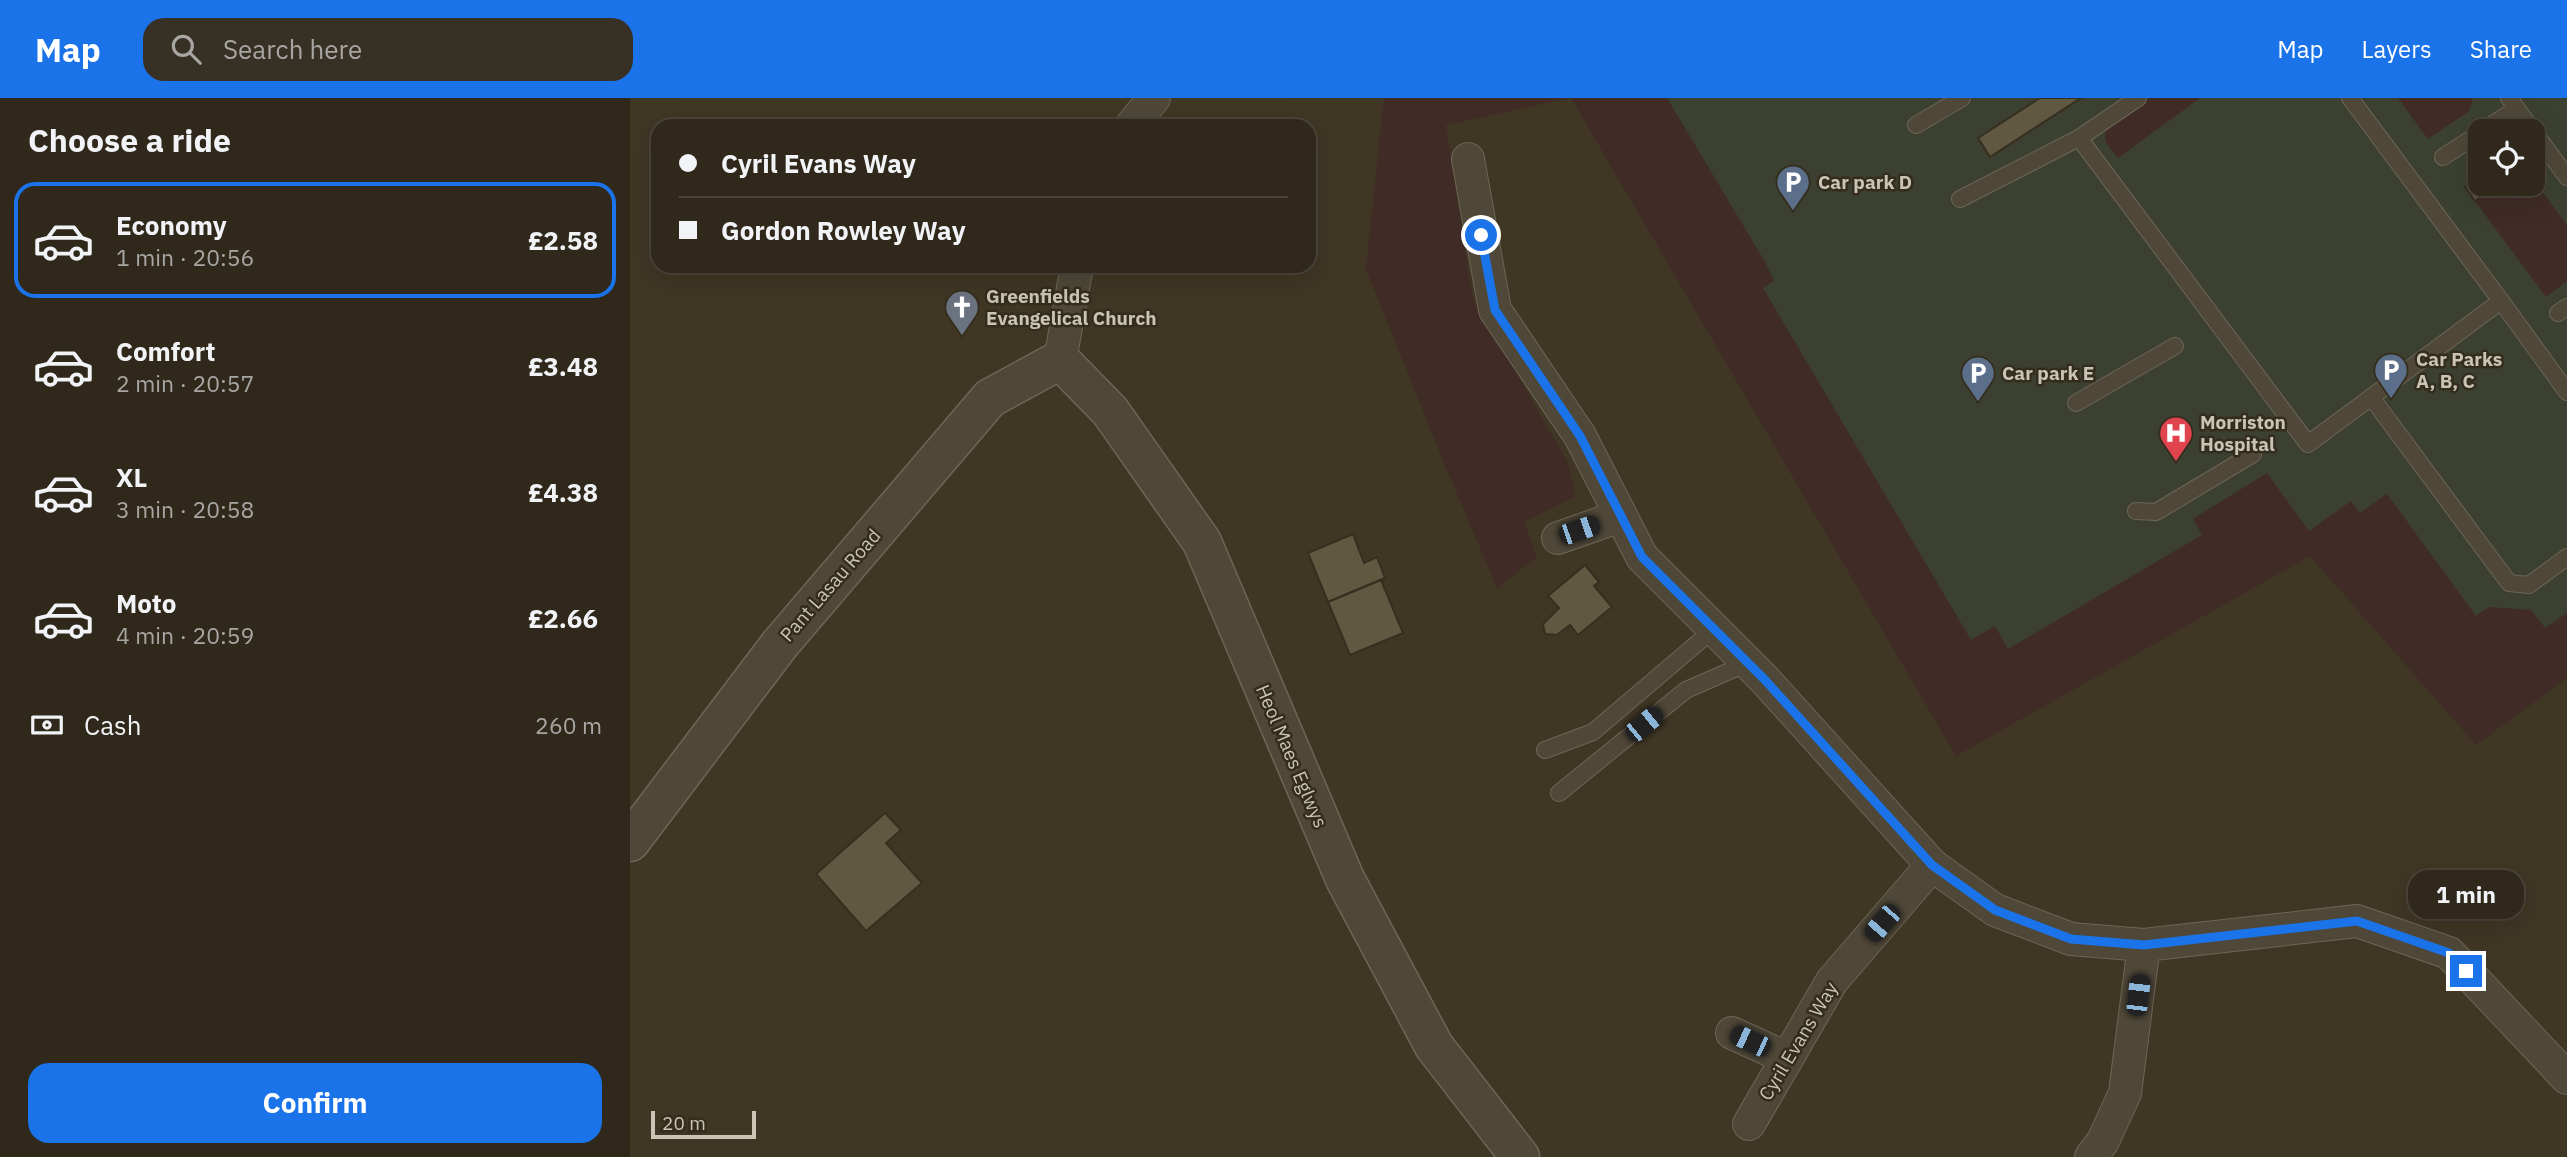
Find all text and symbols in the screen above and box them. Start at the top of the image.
search box [143,18,633,81]
text: Map [35,28,101,71]
icon: search [167,30,205,68]
text: Search here [223,32,362,66]
text: Map [2277,33,2324,65]
text: Layers [2362,33,2432,65]
text: Share [2470,33,2532,65]
text: Choose a ride [28,119,231,161]
map controls [2468,119,2545,196]
button: locate [2468,119,2545,196]
text: Cyril Evans Way [721,146,916,180]
parking icon: Car park D [1774,163,1812,212]
place label: Car park D [1818,170,1912,194]
text: Economy [116,208,227,242]
icon: car [32,209,95,272]
text: Gordon Rowley Way [721,213,966,247]
route start [1465,219,1497,251]
text: £2.58 [528,223,598,257]
text: 1 min · 20:56 [116,242,254,272]
place label: Greenfields Evangelical Church [986,284,1157,330]
church icon: Greenfields Evangelical Church [943,288,981,337]
text: Comfort [116,334,215,368]
icon: car [32,335,95,398]
place label: Car Parks A, B, C [2416,347,2502,393]
text: £3.48 [528,349,598,383]
parking icon: Car Parks A, B, C [2372,351,2410,400]
parking icon: Car park E [1959,354,1997,403]
place label: Car park E [2002,361,2094,385]
text: 2 min · 20:57 [116,368,254,398]
place label: Morriston Hospital [2200,410,2286,456]
hospital icon: Morriston Hospital [2157,414,2195,463]
text: XL [116,460,147,494]
icon: car [32,461,95,524]
text: £4.38 [528,475,598,509]
text: 3 min · 20:58 [116,494,254,524]
car [1556,513,1603,547]
street label: Pant Lasau Road [775,524,885,646]
text: Moto [116,586,176,620]
icon: car [32,587,95,650]
text: £2.66 [528,601,598,635]
text: 4 min · 20:59 [116,620,254,650]
street label: Heol Maes Eglwys [1251,681,1333,831]
car [1622,703,1667,745]
icon: cash [28,706,66,744]
text: Cash [84,708,141,742]
text: 260 m [535,710,602,740]
callout: 1 min [2408,870,2524,918]
text: 1 min [2436,879,2496,909]
car [1861,900,1904,946]
route end [2450,955,2482,987]
car [2126,973,2151,1017]
street label: Cyril Evans Way [1753,977,1843,1105]
car [1727,1023,1774,1059]
button: Confirm [28,1063,602,1143]
scale bar [651,1108,756,1140]
text: 20 m [662,1111,706,1135]

